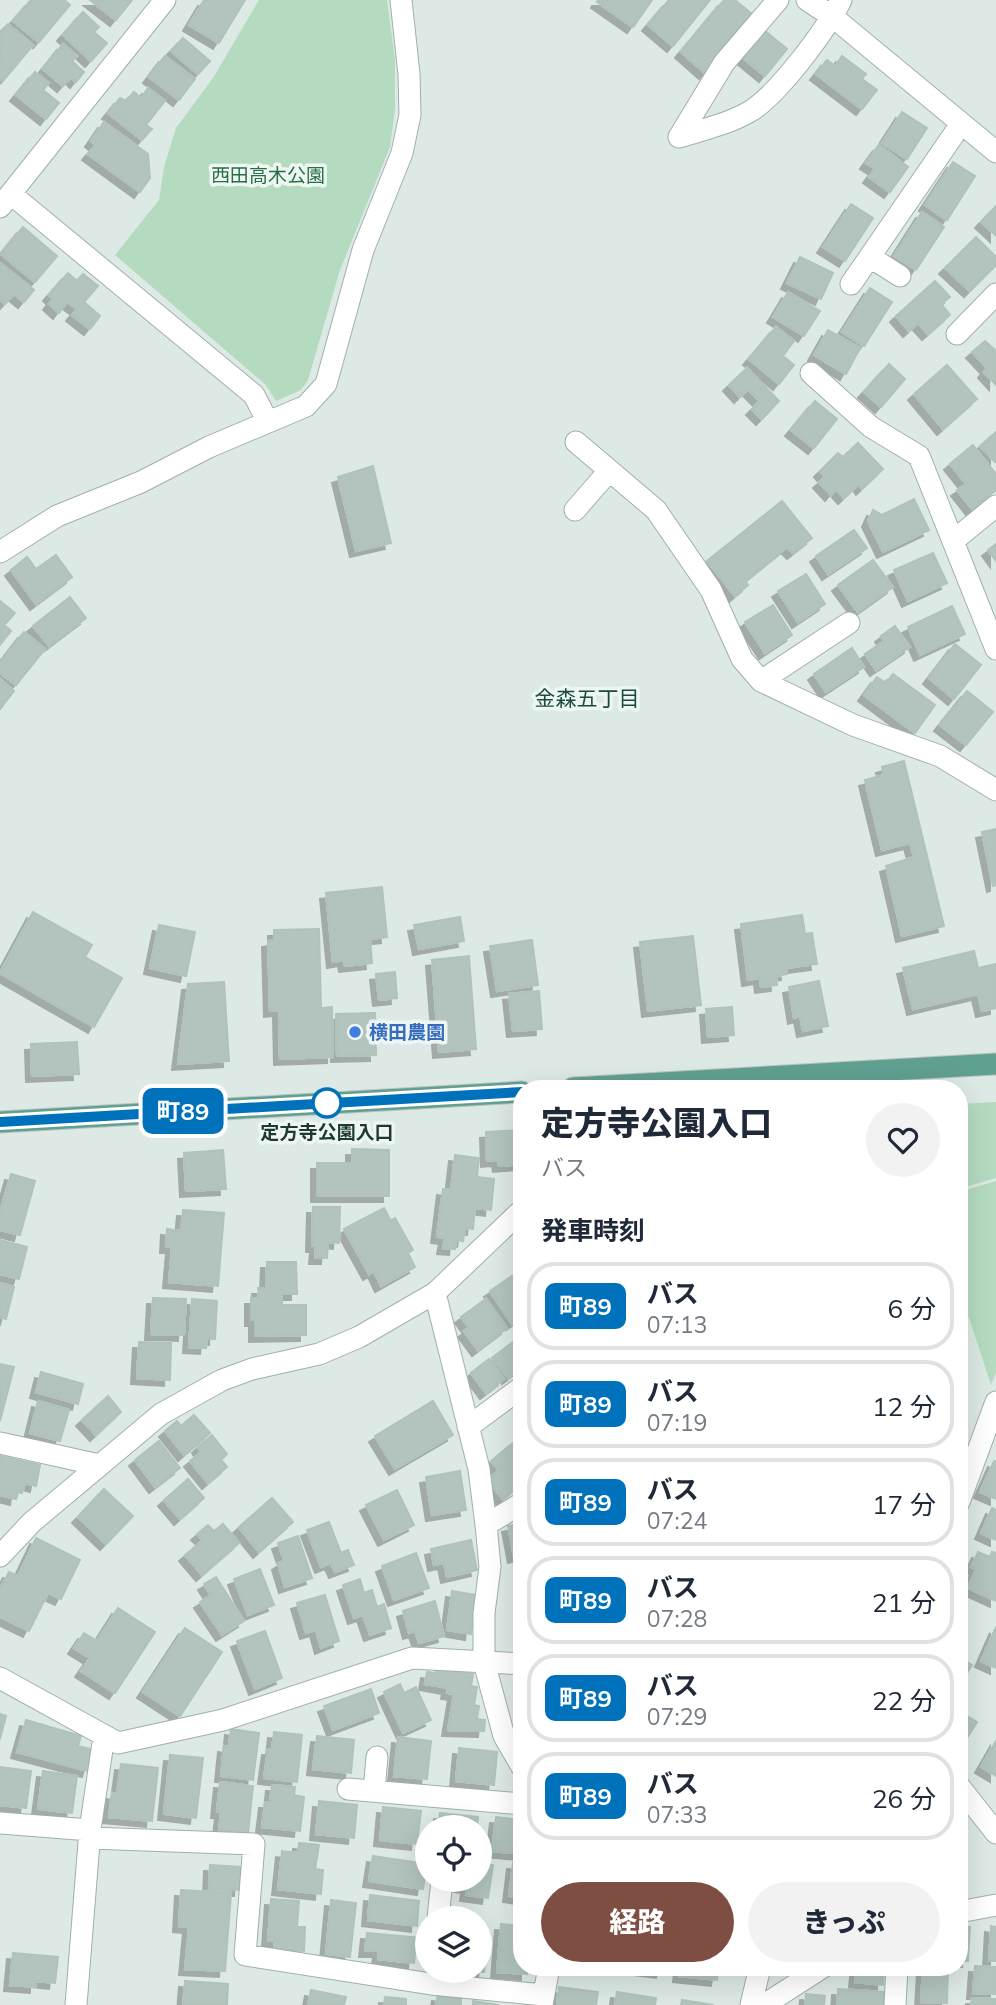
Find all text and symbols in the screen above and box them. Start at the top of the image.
park label: 西田高木公園 [211,163,325,187]
district label: 金森五丁目 [535,685,640,711]
place label: 横田農園 [369,1020,445,1044]
marker: 横田農園 [347,1024,363,1040]
line badge: 町89 [143,1088,223,1134]
marker: 定方寺公園入口 [312,1088,342,1118]
text: 町89 [157,1096,209,1126]
text: 定方寺公園入口 [541,1102,772,1143]
button: heart [866,1103,940,1177]
place label: 定方寺公園入口 [260,1120,394,1144]
text: バス [541,1153,587,1182]
text: 発車時刻 [541,1214,645,1247]
text: バス [647,1277,699,1310]
text: 町89 [559,1291,612,1321]
text: 6 分 [888,1292,936,1325]
text: 07:13 [647,1310,707,1339]
text: バス [647,1375,699,1408]
text: 町89 [559,1389,612,1419]
text: 12 分 [872,1390,936,1423]
text: 07:19 [647,1408,707,1437]
text: バス [647,1473,699,1506]
text: 町89 [559,1487,612,1517]
text: 17 分 [872,1488,936,1521]
text: 07:24 [647,1506,707,1535]
text: バス [647,1571,699,1604]
text: 町89 [559,1585,612,1615]
text: 21 分 [872,1586,936,1619]
text: 07:28 [647,1604,707,1633]
text: バス [647,1669,699,1702]
text: 町89 [559,1683,612,1713]
text: 22 分 [872,1684,936,1717]
text: 07:29 [647,1702,707,1731]
text: バス [647,1767,699,1800]
text: 町89 [559,1781,612,1811]
text: 26 分 [872,1782,936,1815]
text: 07:33 [647,1800,707,1829]
map controls [415,1815,492,1983]
button: locate [415,1815,492,1892]
button: 経路 [541,1882,734,1962]
button: きっぷ [748,1882,940,1962]
button: layers [415,1906,492,1983]

